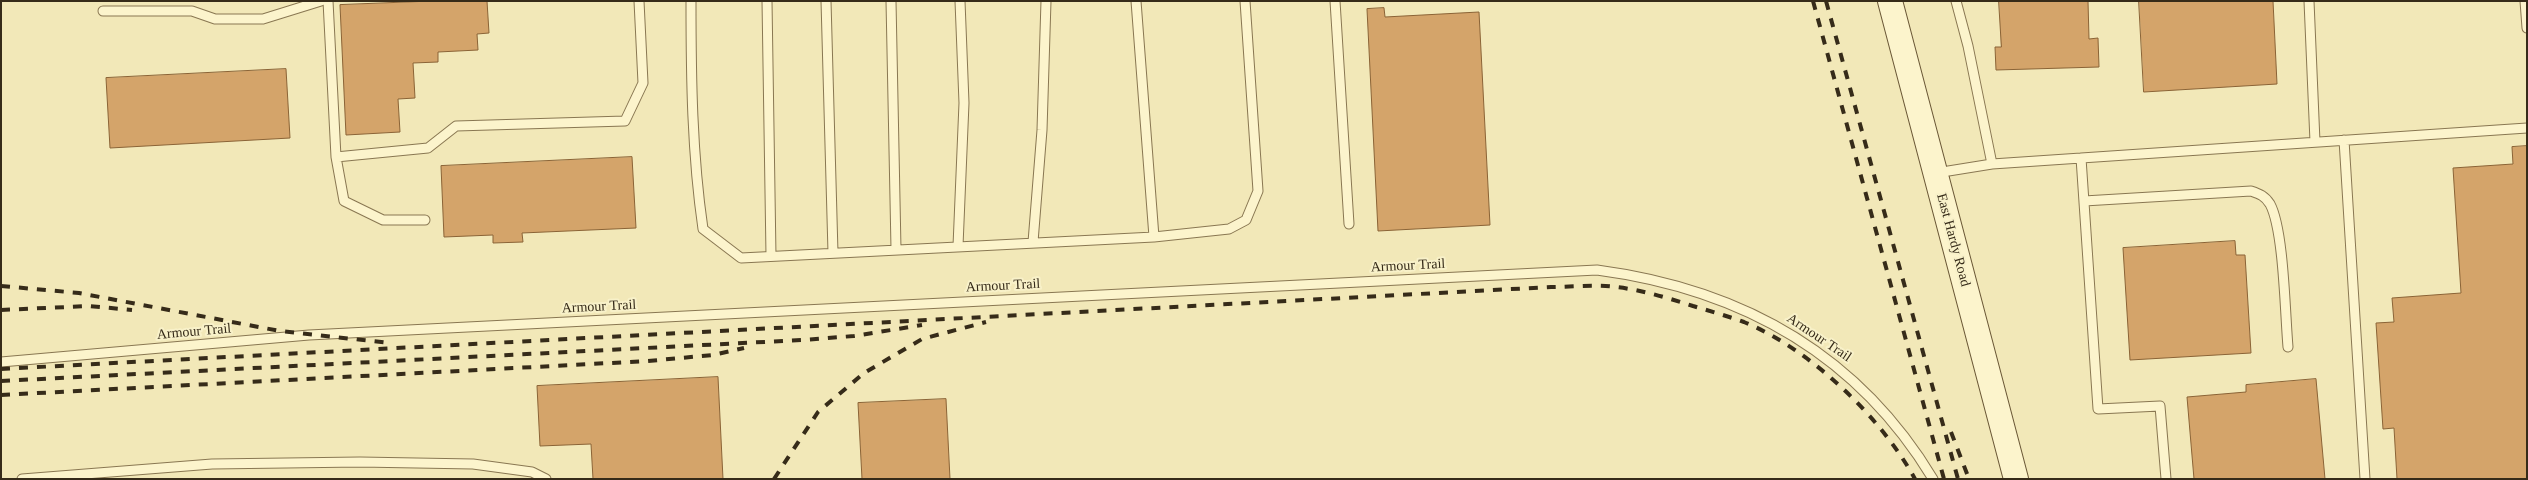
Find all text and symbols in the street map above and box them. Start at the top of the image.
street label: East Hardy Road [1933,192,1973,288]
street label: Armour Trail [1370,256,1446,276]
street label: Armour Trail [965,276,1041,296]
street label: Armour Trail [561,297,637,317]
street label: Armour Trail [1783,310,1855,366]
street label: Armour Trail [156,320,232,344]

